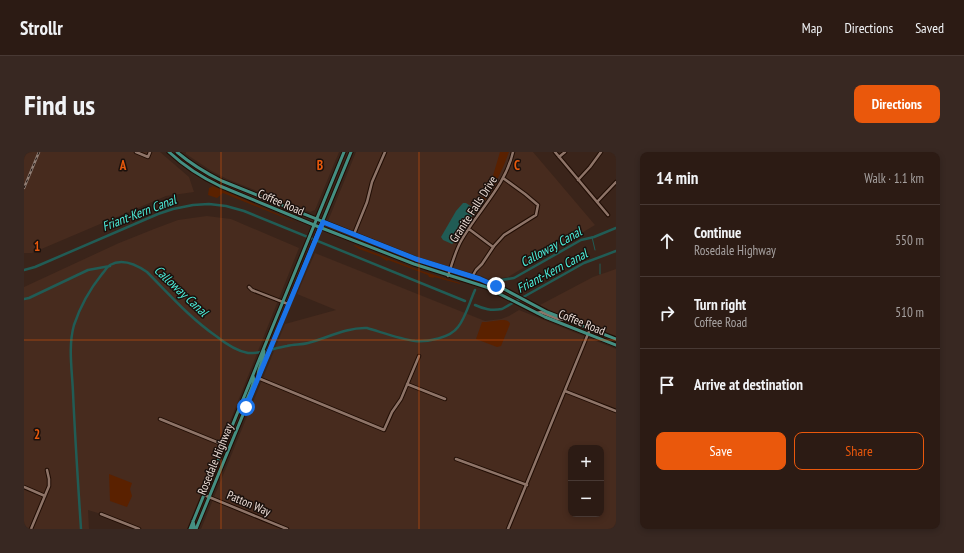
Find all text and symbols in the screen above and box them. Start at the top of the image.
text: Strollr [20,16,63,40]
text: Map [802,19,822,37]
text: Directions [844,19,893,37]
text: Saved [915,19,944,37]
button: Directions [854,85,940,123]
text: Find us [24,86,95,123]
text: A [119,157,127,174]
text: B [317,157,323,174]
text: C [514,157,520,174]
text: 14 min [656,167,698,189]
text: Walk · 1.1 km [864,170,924,187]
street label: Granite Falls Drive [446,173,500,245]
street label: Coffee Road [255,185,307,219]
water label: Friant-Kern Canal [100,190,180,235]
water label: Calloway Canal [517,222,586,271]
text: Continue [694,223,741,242]
icon: ahead [656,230,678,252]
text: 550 m [895,232,924,249]
text: 1 [34,238,40,255]
text: Rosedale Highway [694,242,776,259]
water label: Friant-Kern Canal [514,244,592,297]
water label: Calloway Canal [150,262,213,322]
route end [487,277,505,295]
text: Turn right [694,295,746,314]
icon: right [656,302,678,324]
text: 510 m [895,304,924,321]
street label: Coffee Road [556,306,608,338]
text: Coffee Road [694,314,747,331]
icon: arrive [656,374,678,396]
text: Arrive at destination [694,375,803,394]
route start [237,398,255,416]
street label: Rosedale Highway [194,421,236,497]
text: 2 [34,426,40,443]
button: Save [656,432,786,470]
button: Share [794,432,924,470]
map controls [568,445,604,517]
button: + [568,445,604,481]
button: − [568,481,604,517]
street label: Patton Way [225,487,274,519]

